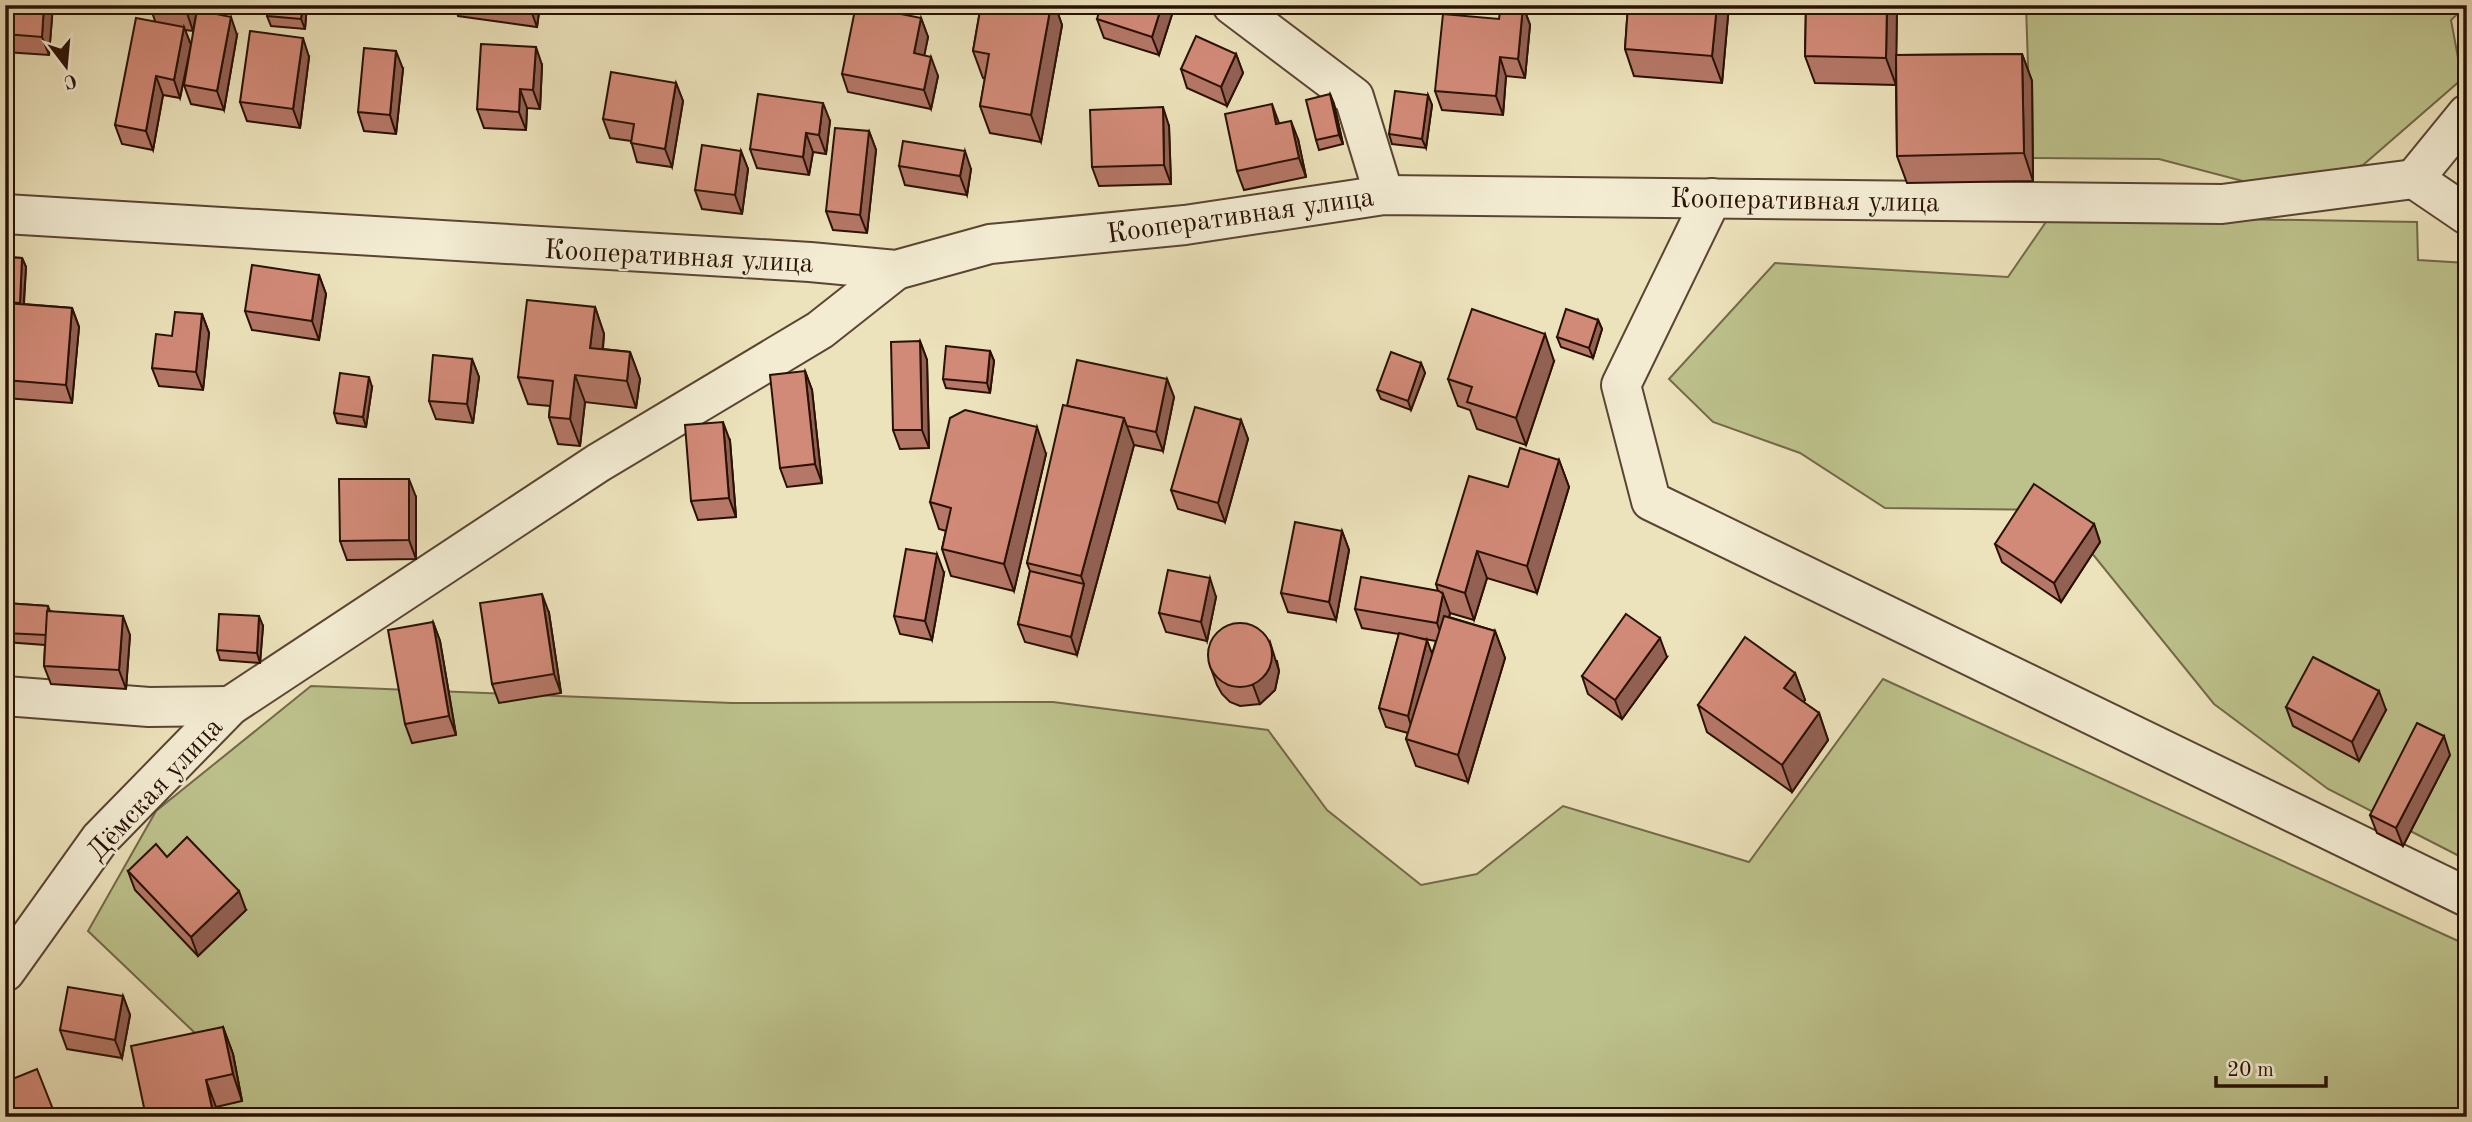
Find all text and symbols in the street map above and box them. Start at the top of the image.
north arrow [32,32,102,102]
text: С [61,69,79,91]
street label: Кооперативная улица [1105,184,1376,250]
street label: Кооперативная улица [1670,186,1940,218]
street label: Кооперативная улица [543,237,814,279]
street label: Дёмская улица [83,713,229,867]
scale bar [2216,1045,2327,1089]
text: 20 m [2227,1060,2274,1081]

